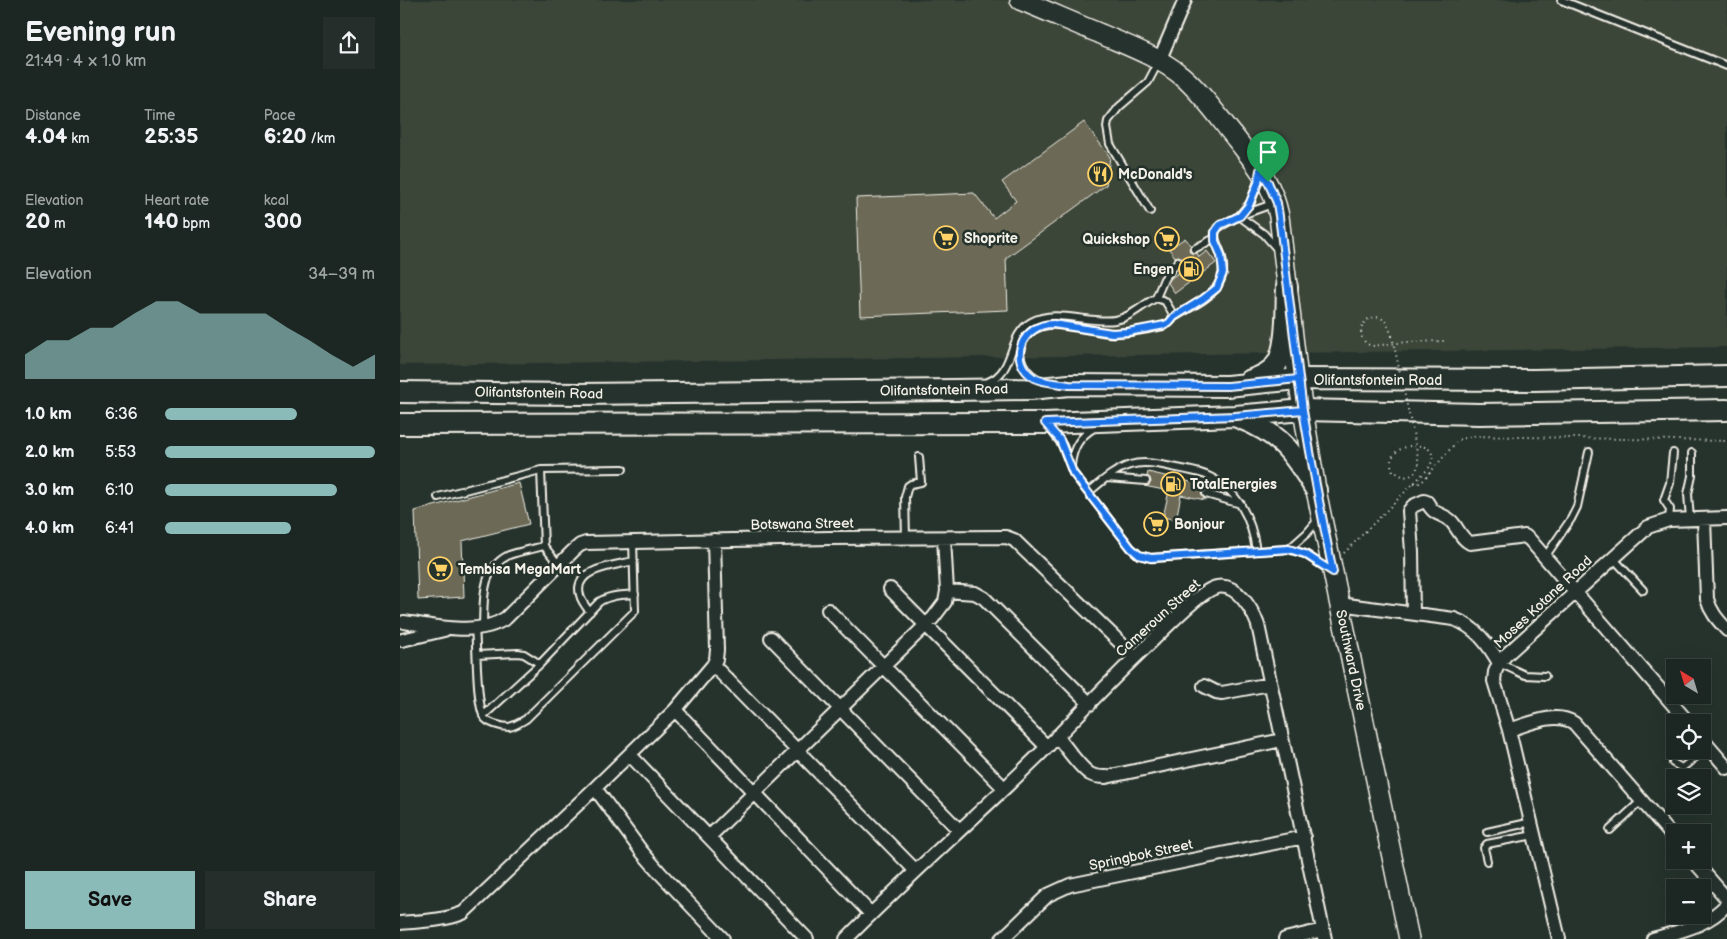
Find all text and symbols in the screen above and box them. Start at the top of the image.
text: Evening run [25,16,176,49]
button: share [323,17,375,69]
text: 21:49 · 4 × 1.0 km [25,52,146,71]
text: Distance [25,107,81,124]
text: Time [144,107,175,124]
text: Pace [264,107,296,124]
text: 4.04 [25,124,67,149]
text: 25:35 [144,124,198,149]
text: 6:20 [264,124,307,149]
text: km [67,130,90,147]
text: /km [307,130,335,147]
pin [1247,131,1289,182]
icon: arrive [1254,138,1282,166]
restaurant icon: McDonald's [1087,161,1113,187]
place label: McDonald's [1118,166,1193,183]
text: Elevation [25,192,83,209]
text: Heart rate [144,192,209,209]
text: kcal [264,192,289,209]
text: 20 [25,209,50,234]
text: 140 [144,209,179,234]
text: 300 [264,209,302,234]
text: m [50,215,66,232]
text: bpm [179,215,210,232]
supermarket icon: Shoprite [933,225,959,251]
supermarket icon: Quickshop [1154,226,1180,252]
place label: Shoprite [964,230,1018,247]
place label: Quickshop [1083,231,1150,248]
fuel station icon: Engen [1178,256,1204,282]
place label: Engen [1133,261,1174,278]
text: Elevation [25,265,92,284]
text: 34–39 m [308,265,375,284]
street label: Olifantsfontein Road [1314,372,1442,389]
street label: Olifantsfontein Road [880,380,1008,400]
street label: Olifantsfontein Road [475,383,603,403]
text: 1.0 km [25,405,72,424]
text: 6:36 [105,405,138,424]
text: 2.0 km [25,443,74,462]
text: 5:53 [105,443,136,462]
fuel station icon: TotalEnergies [1160,471,1186,497]
place label: TotalEnergies [1190,476,1277,493]
text: 3.0 km [25,481,74,500]
text: 6:10 [105,481,134,500]
supermarket icon: Bonjour [1143,511,1169,537]
street label: Botswana Street [750,515,855,533]
place label: Bonjour [1174,516,1225,533]
text: 4.0 km [25,519,74,538]
text: 6:41 [105,519,134,538]
street label: Moses Kotane Road [1490,552,1596,652]
supermarket icon: Tembisa MegaMart [427,556,453,582]
place label: Tembisa MegaMart [458,561,581,578]
street label: Cameroun Street [1112,575,1204,660]
street label: Southward Drive [1332,608,1370,712]
north arrow [1666,659,1711,704]
map controls [1666,659,1711,924]
button: locate [1666,714,1711,759]
button: layers [1666,769,1711,814]
button: + [1666,824,1711,869]
street label: Springbok Street [1088,836,1195,874]
button: Save [25,871,195,929]
button: Share [205,871,375,929]
button: − [1666,879,1711,924]

